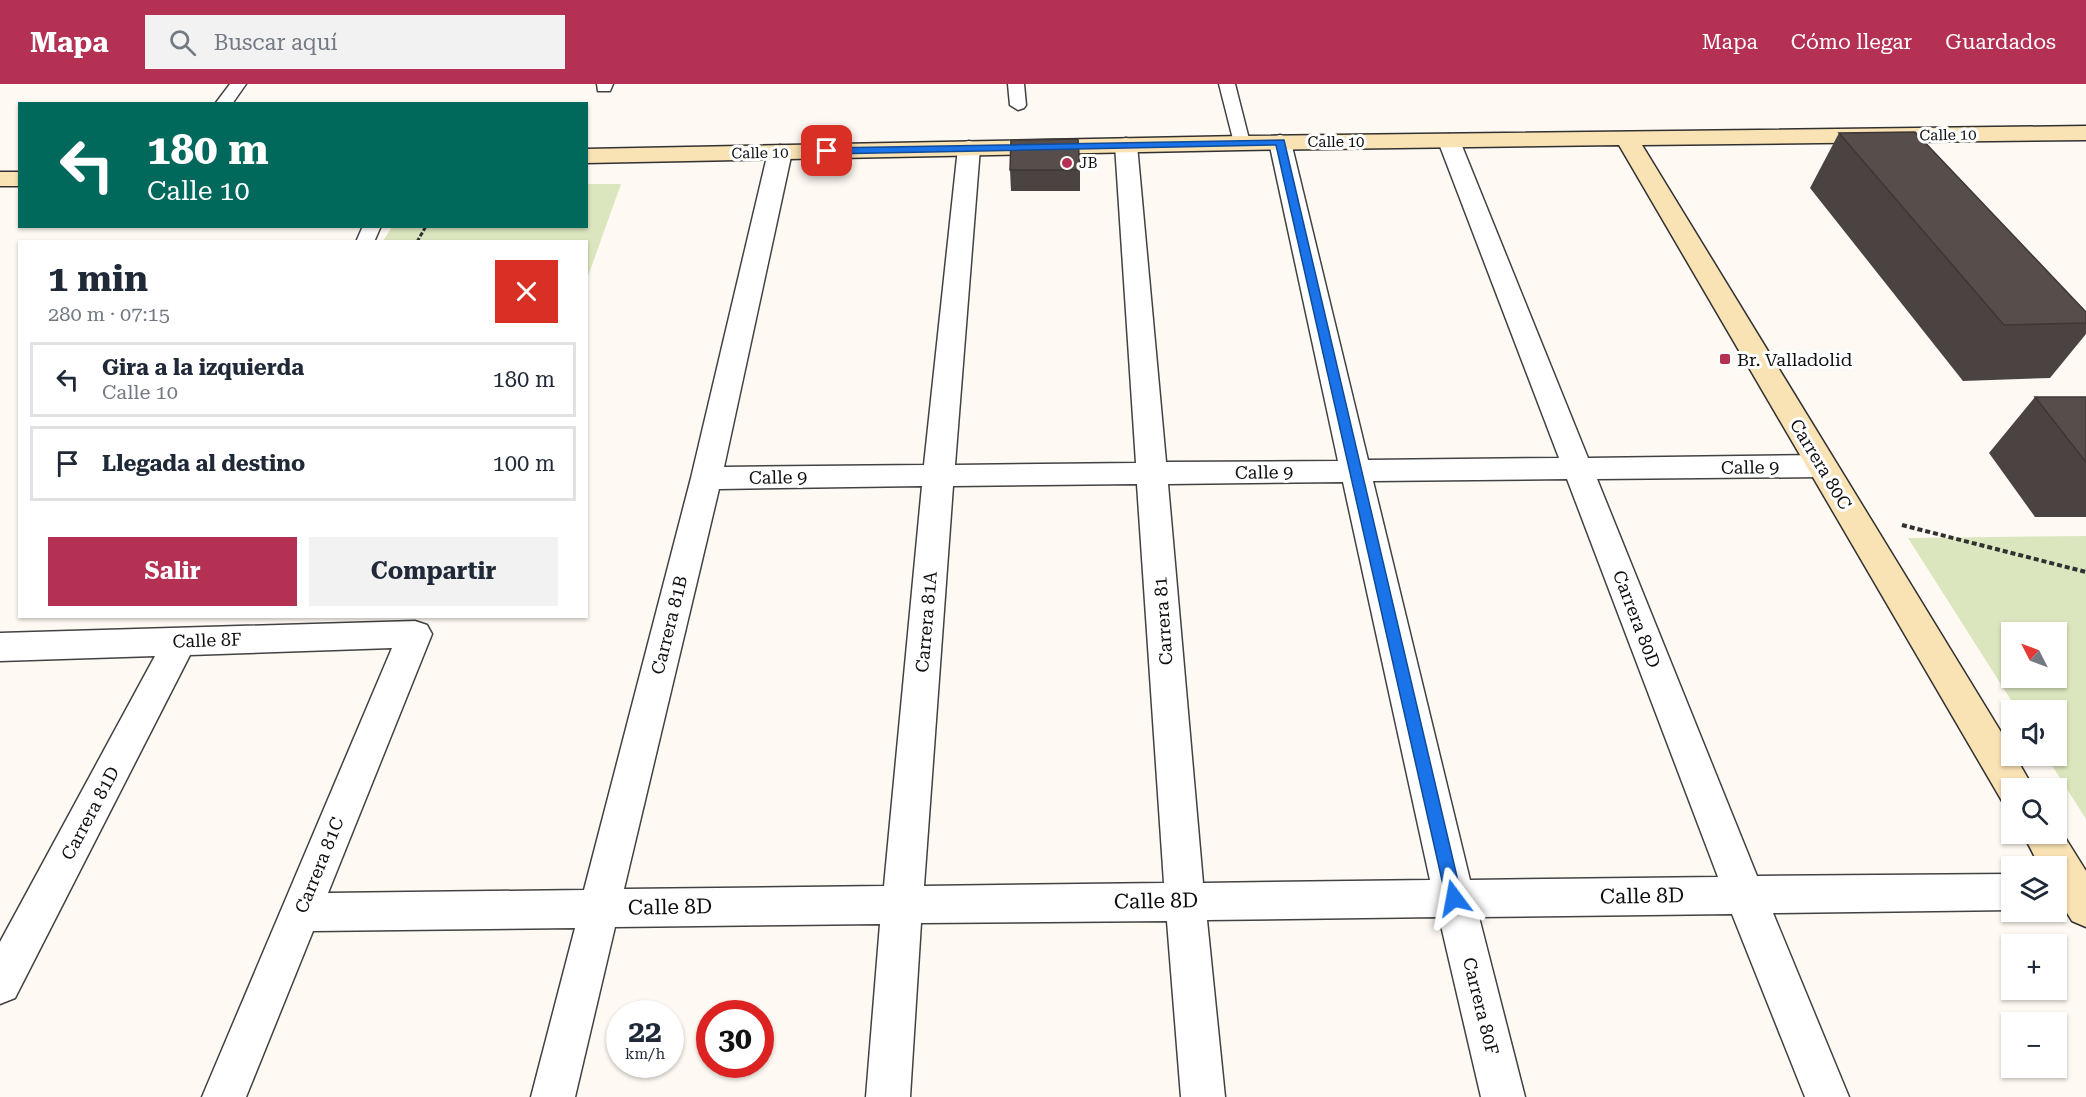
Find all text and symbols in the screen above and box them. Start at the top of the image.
search box [145,15,565,69]
text: Mapa [30,26,109,59]
icon: search [166,26,199,59]
text: Buscar aquí [214,30,338,55]
text: Mapa [1702,30,1758,54]
text: Cómo llegar [1791,30,1912,54]
text: Guardados [1945,30,2056,54]
text: 180 m [147,125,269,174]
pin [801,125,852,176]
icon: left [48,126,126,204]
street label: Calle 10 [1919,126,1977,144]
street label: Calle 10 [1308,133,1365,151]
icon: arrive [810,134,843,167]
street label: Calle 10 [731,144,789,162]
place label: JB [1079,154,1098,172]
marker: JB [1060,156,1074,170]
text: Calle 10 [147,175,250,207]
text: 1 min [48,258,148,300]
button: close [495,260,558,323]
text: 280 m · 07:15 [48,302,170,326]
place label: Br. Valladolid [1737,349,1853,370]
marker: Br. Valladolid [1718,352,1732,366]
text: Gira a la izquierda [102,355,304,380]
icon: left [51,363,84,396]
text: 180 m [492,367,555,392]
text: Calle 10 [102,380,178,404]
street label: Carrera 80C [1786,415,1856,513]
icon: arrive [51,447,84,480]
text: Llegada al destino [102,451,305,476]
text: 100 m [492,451,555,476]
street label: Calle 9 [1721,456,1779,478]
street label: Calle 9 [1235,461,1293,483]
street label: Calle 9 [749,466,807,488]
button: Salir [48,537,297,606]
button: Compartir [309,537,558,606]
street label: Carrera 80D [1609,567,1665,671]
street label: Carrera 81A [911,570,941,673]
street label: Carrera 81B [647,574,691,676]
street label: Carrera 81 [1149,576,1177,666]
north arrow [2001,622,2067,688]
map controls [2001,622,2067,1078]
street label: Calle 8F [172,628,242,652]
button: sound [2001,700,2067,766]
street label: Carrera 81D [57,763,123,863]
button: search [2001,778,2067,844]
street label: Carrera 81C [290,814,348,916]
button: layers [2001,856,2067,922]
position arrow [1422,866,1486,930]
street label: Calle 8D [1600,883,1684,909]
street label: Calle 8D [1114,888,1198,914]
street label: Calle 8D [628,894,712,920]
button: + [2001,934,2067,1000]
street label: Carrera 80F [1459,955,1503,1057]
speed limit sign: 30 [696,1000,774,1078]
button: − [2001,1012,2067,1078]
text: 22 [628,1014,662,1049]
text: km/h [625,1045,665,1063]

